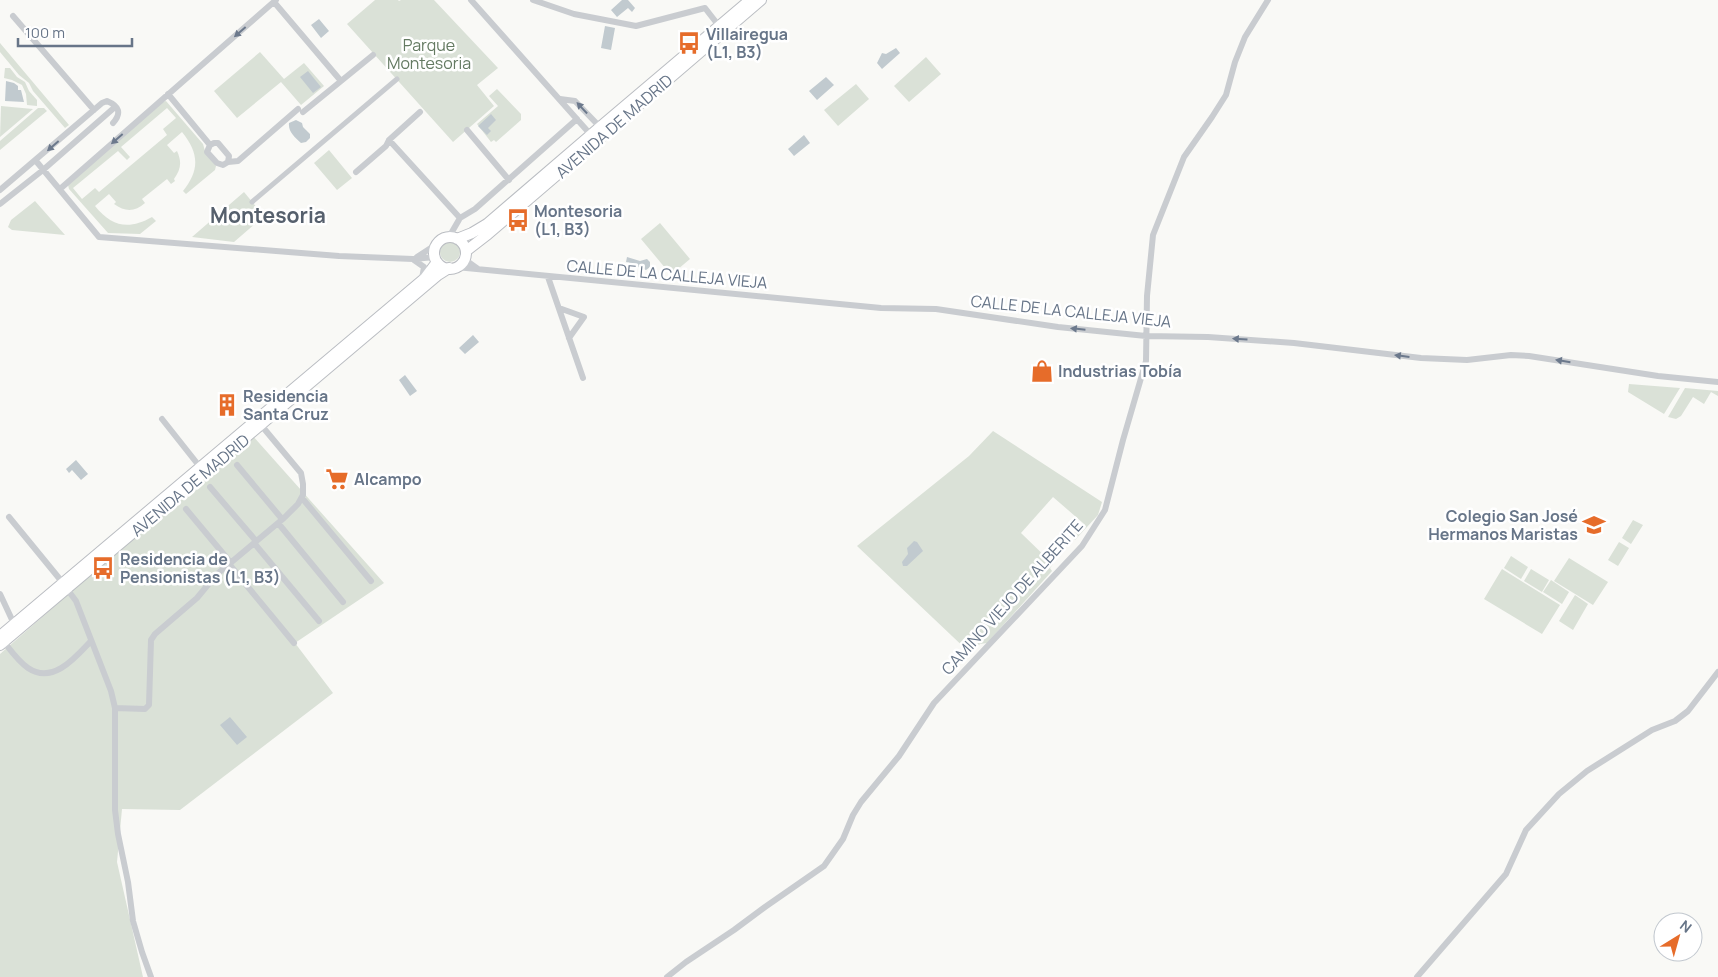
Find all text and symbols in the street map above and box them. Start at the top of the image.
scale bar [18,15,131,47]
text: 100 m [25,22,65,43]
place label: Villairegua (L1, B3) [706,23,788,63]
one-way arrow [234,26,246,38]
bus stop icon: Villairegua (L1, B3) [676,30,702,56]
park label: Parque Montesoria [387,34,471,74]
street label: AVENIDA DE MADRID [551,69,677,183]
one-way arrow [576,102,588,114]
one-way arrow [112,133,124,145]
one-way arrow [47,140,59,152]
place label: Montesoria (L1, B3) [534,200,622,240]
district label: Montesoria [210,201,326,229]
bus stop icon: Montesoria (L1, B3) [505,207,531,233]
street label: CALLE DE LA CALLEJA VIEJA [566,254,768,294]
street label: CALLE DE LA CALLEJA VIEJA [970,290,1172,332]
one-way arrow [1070,325,1086,333]
one-way arrow [1232,335,1248,343]
one-way arrow [1393,352,1409,360]
one-way arrow [1555,357,1571,365]
shop icon: Industrias Tobía [1029,358,1055,384]
place label: Industrias Tobía [1058,360,1182,382]
place label: Residencia Santa Cruz [243,385,329,425]
building icon: Residencia Santa Cruz [214,392,240,418]
street label: AVENIDA DE MADRID [126,429,254,541]
supermarket icon: Alcampo [324,466,350,492]
place label: Alcampo [354,468,422,490]
place label: Colegio San José Hermanos Maristas [1428,505,1578,545]
school or university icon: Colegio San José Hermanos Maristas [1581,512,1607,538]
street label: CAMINO VIEJO DE ALBERITE [936,515,1088,679]
place label: Residencia de Pensionistas (L1, B3) [120,548,281,588]
bus stop icon: Residencia de Pensionistas (L1, B3) [90,555,116,581]
north arrow [1653,912,1703,962]
text: N [1676,916,1696,937]

